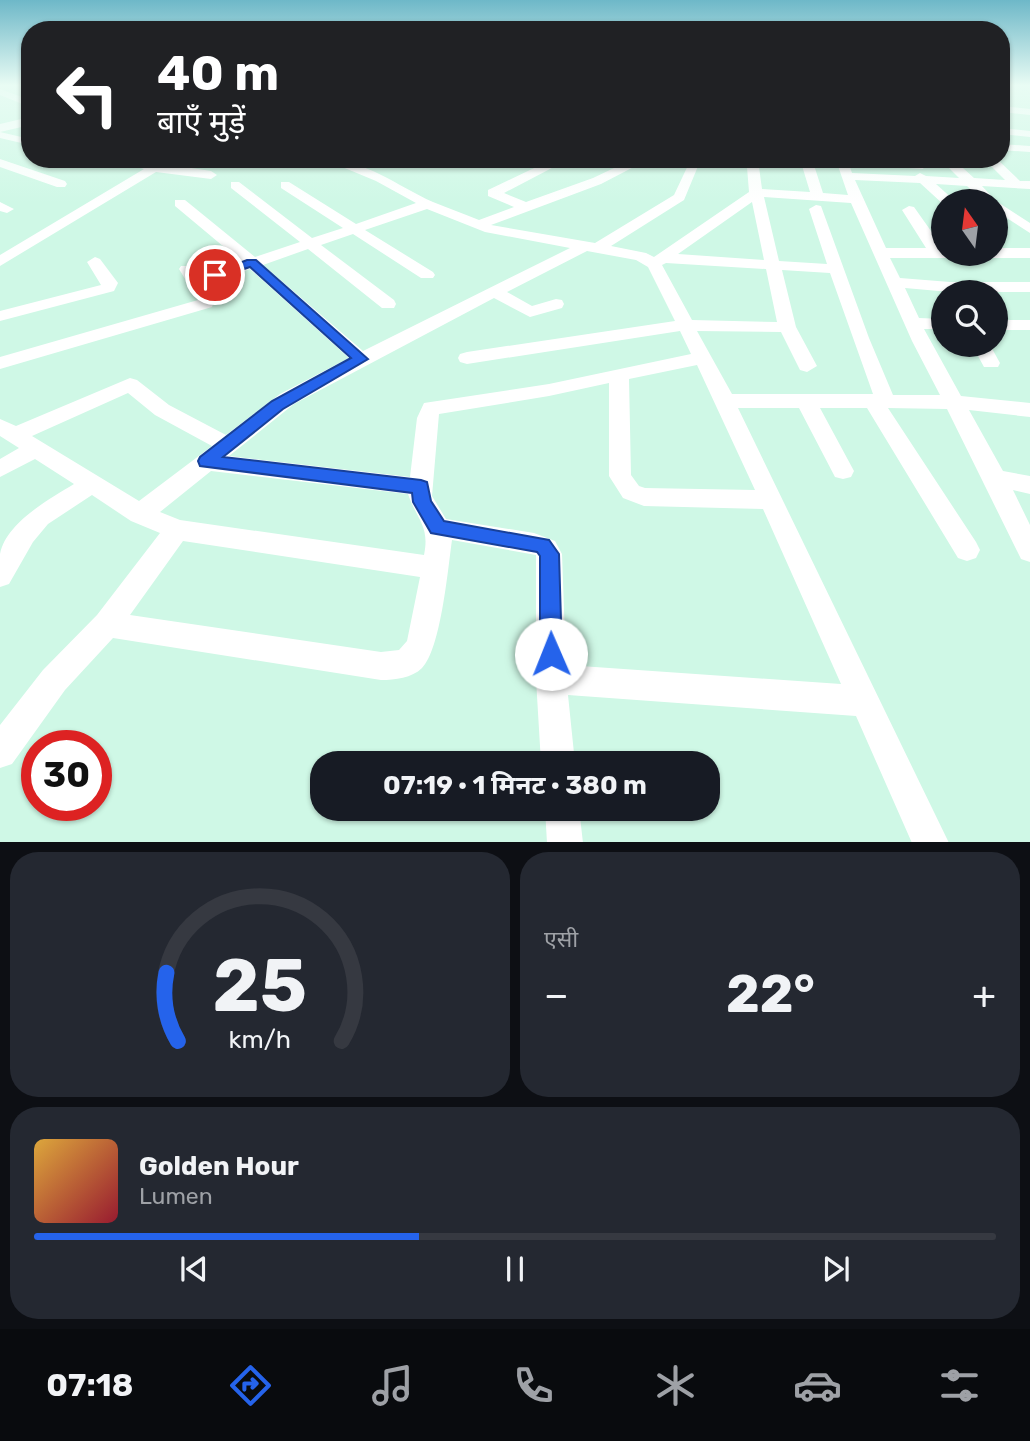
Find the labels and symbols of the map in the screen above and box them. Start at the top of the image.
north arrow [931,189,1008,266]
pin [185,245,245,305]
position arrow [514,617,588,691]
speed limit sign: 30 [21,730,112,821]

